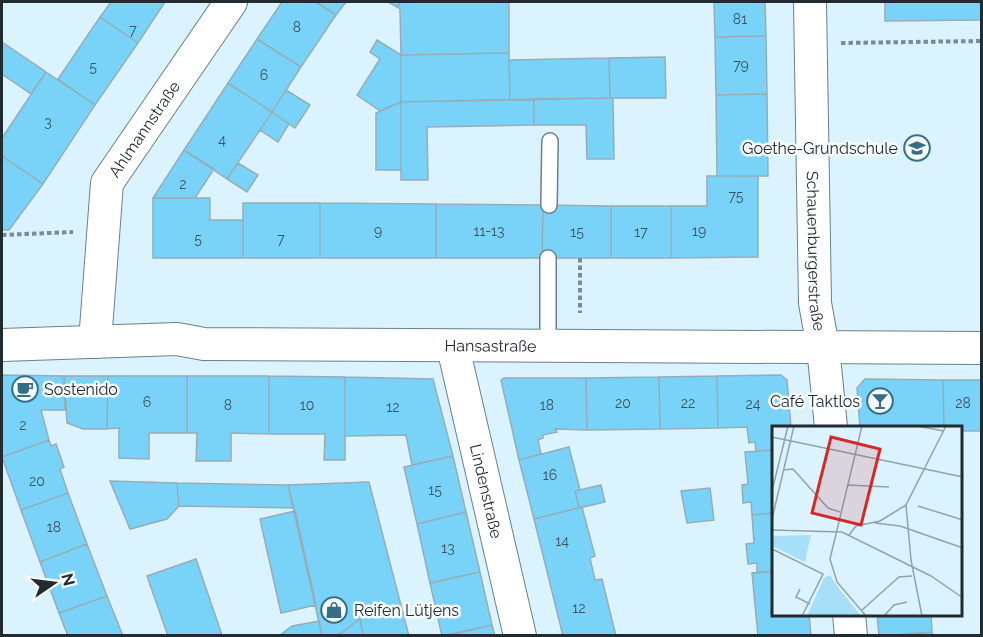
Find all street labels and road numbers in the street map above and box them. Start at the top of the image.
street label: Ahlmannstraße [104,77,184,181]
street label: Schauenburgerstraße [803,171,829,332]
street label: Hansastraße [444,336,536,355]
street label: Lindenstraße [466,442,507,540]

